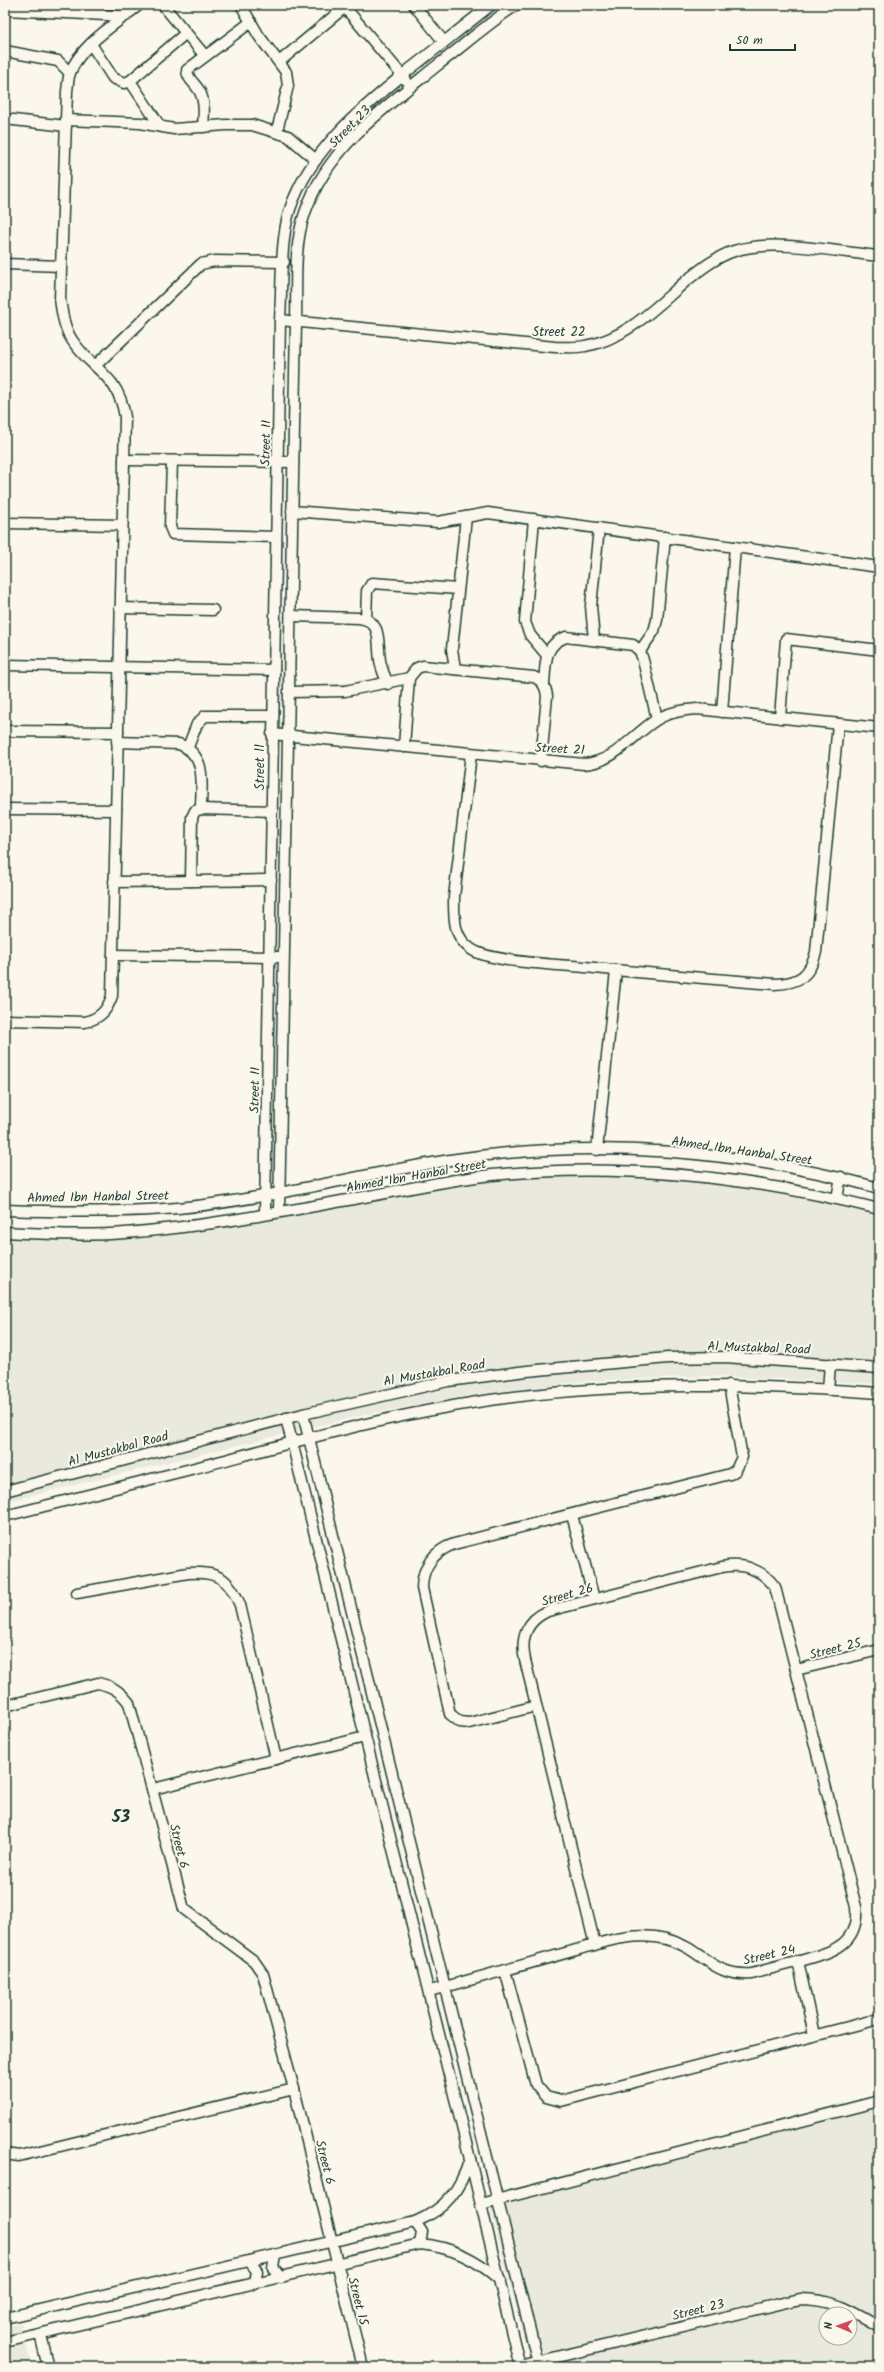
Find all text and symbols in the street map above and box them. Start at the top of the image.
scale bar [730,26,795,52]
text: 50 m [736,31,763,50]
street label: Street 23 [324,101,376,153]
street label: Street 22 [532,322,586,343]
street label: Street 11 [256,420,277,466]
street label: Street 21 [534,738,585,761]
street label: Street 11 [250,744,271,790]
street label: Street 11 [245,1067,266,1113]
street label: Ahmed Ibn Hanbal Street [670,1131,814,1172]
street label: Ahmed Ibn Hanbal Street [345,1154,489,1199]
street label: Ahmed Ibn Hanbal Street [27,1186,170,1209]
street label: Al Mustakbal Road [707,1336,811,1361]
street label: Al Mustakbal Road [382,1354,487,1393]
street label: Al Mustakbal Road [66,1426,171,1473]
street label: Street 26 [539,1578,596,1613]
street label: Street 25 [807,1633,864,1666]
district label: 53 [111,1804,130,1831]
street label: Street 6 [163,1822,194,1871]
street label: Street 24 [741,1939,797,1972]
street label: Street 6 [309,2138,340,2187]
street label: Street 15 [341,2275,374,2329]
street label: Street 23 [670,2294,727,2327]
north arrow [818,2306,858,2346]
text: N [820,2322,838,2329]

